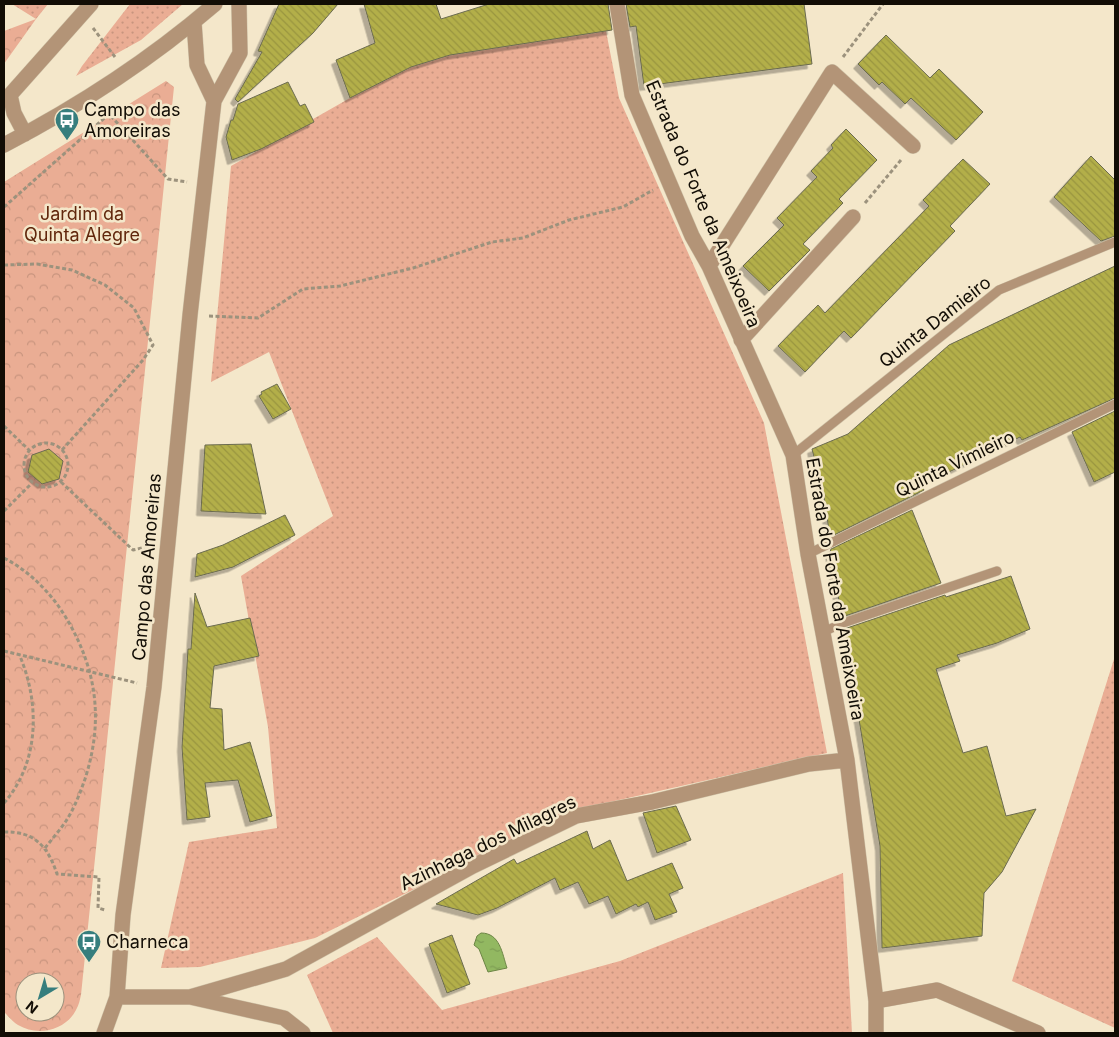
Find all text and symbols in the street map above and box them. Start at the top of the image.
street label: Estrada do Forte da Ameixoeira [642,77,765,331]
place label: Campo das Amoreiras [84,99,181,141]
bus stop icon: Campo das Amoreiras [54,107,80,141]
park label: Jardim da Quinta Alegre [24,203,140,245]
street label: Quinta Damieiro [875,271,995,372]
street label: Quinta Vimieiro [892,426,1018,501]
street label: Estrada do Forte da Ameixoeira [802,456,869,722]
street label: Campo das Amoreiras [128,472,165,662]
street label: Azinhaga dos Milagres [396,791,579,894]
bus stop icon: Charneca [76,929,102,963]
place label: Charneca [106,931,189,952]
north arrow [15,972,65,1022]
text: N [22,998,41,1018]

